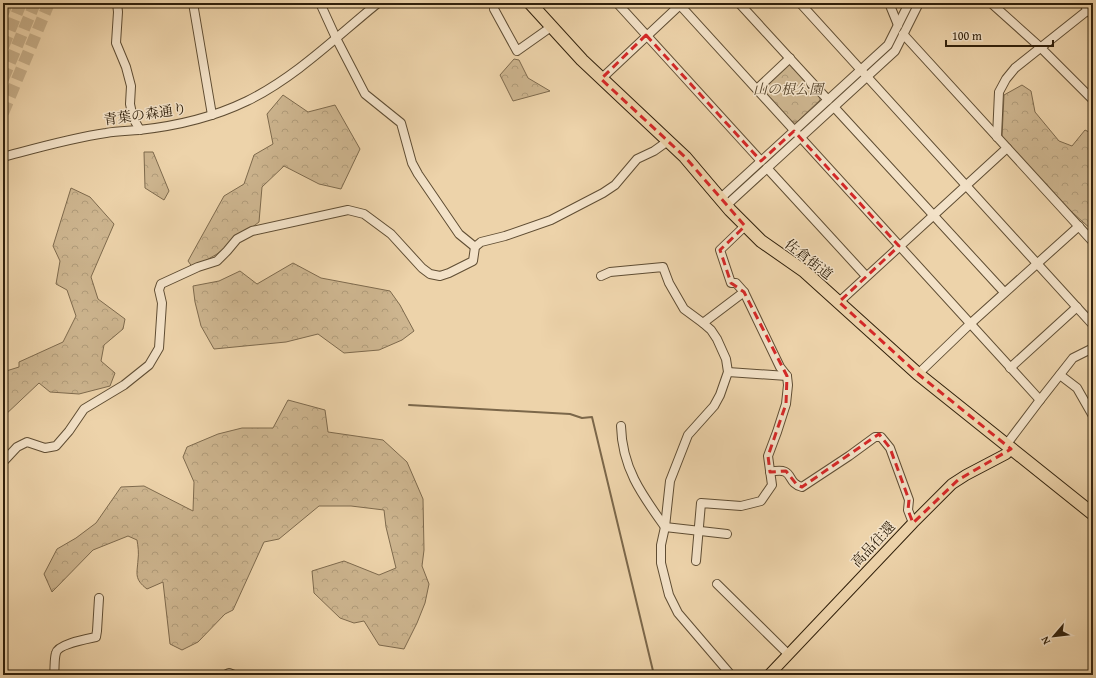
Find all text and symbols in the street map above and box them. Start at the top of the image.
scale bar [946,22,1053,48]
text: 100 m [952,27,982,44]
park label: 山の根公園 [753,79,825,99]
street label: 青葉の森通り [102,98,188,130]
street label: 佐倉街道 [781,234,837,284]
street label: 高品往還 [847,517,899,571]
north arrow [1034,616,1074,656]
text: N [1036,633,1054,648]

